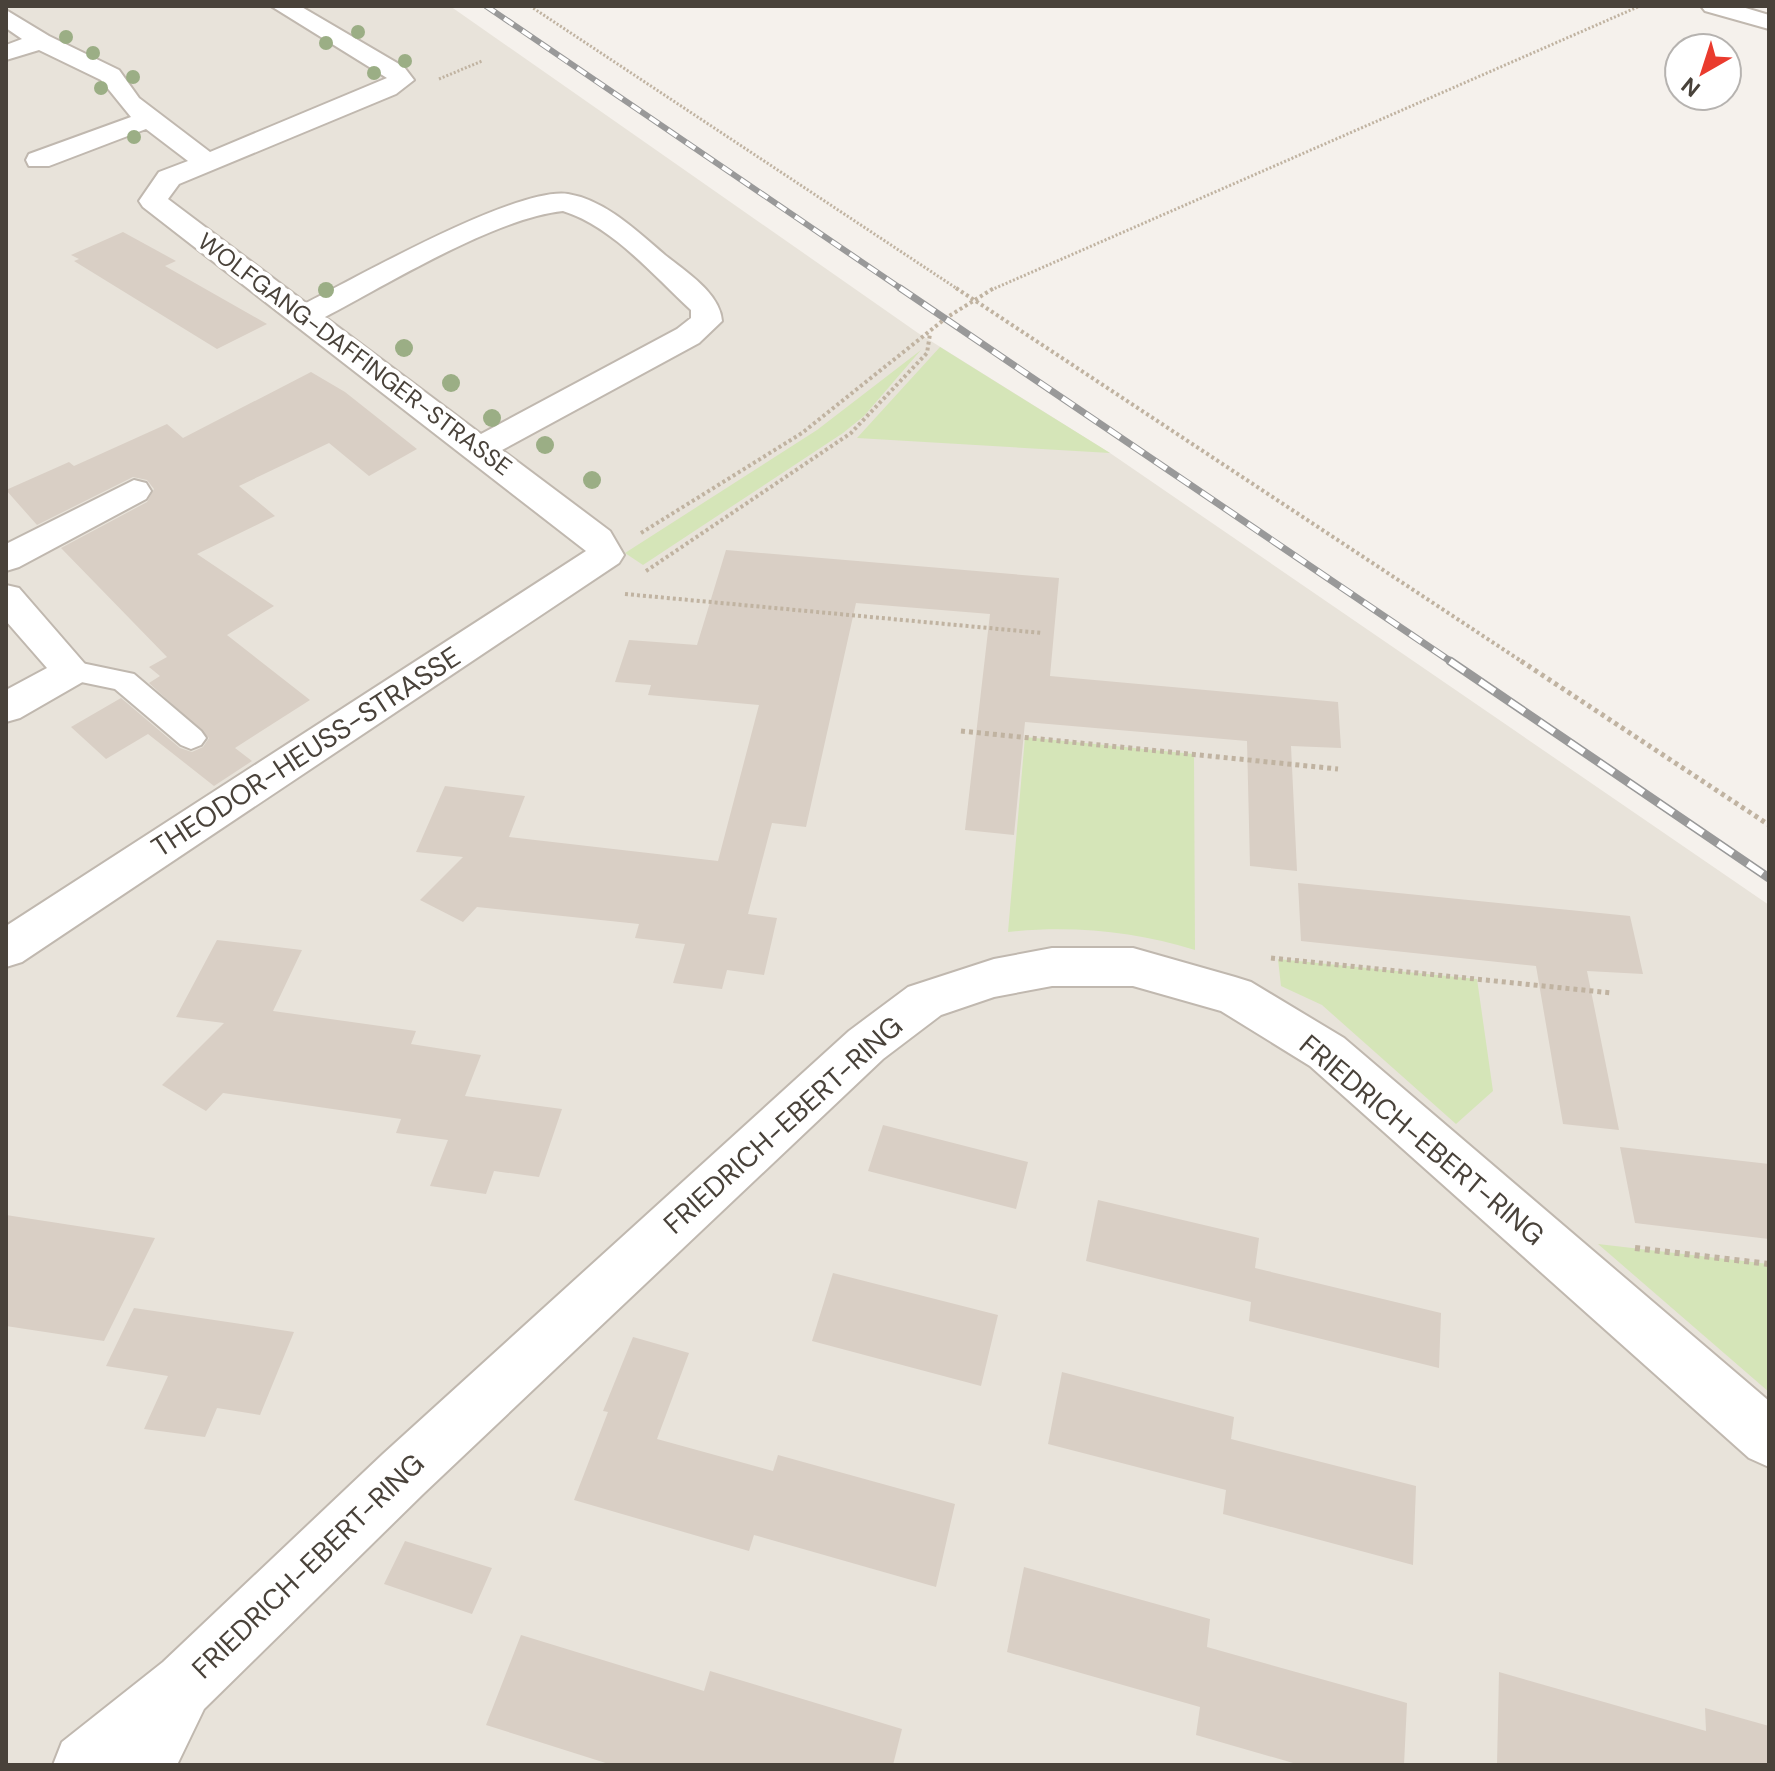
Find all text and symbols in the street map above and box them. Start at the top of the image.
north arrow [1663,32,1743,112]
text: N [1675,71,1706,103]
street label: WOLFGANG-DAFFINGER-STRASSE [192,226,518,482]
street label: THEODOR-HEUSS-STRASSE [145,638,467,866]
street label: FRIEDRICH-EBERT-RING [656,1008,910,1242]
street label: FRIEDRICH-EBERT-RING [1292,1026,1552,1254]
street label: FRIEDRICH-EBERT-RING [184,1445,432,1687]

